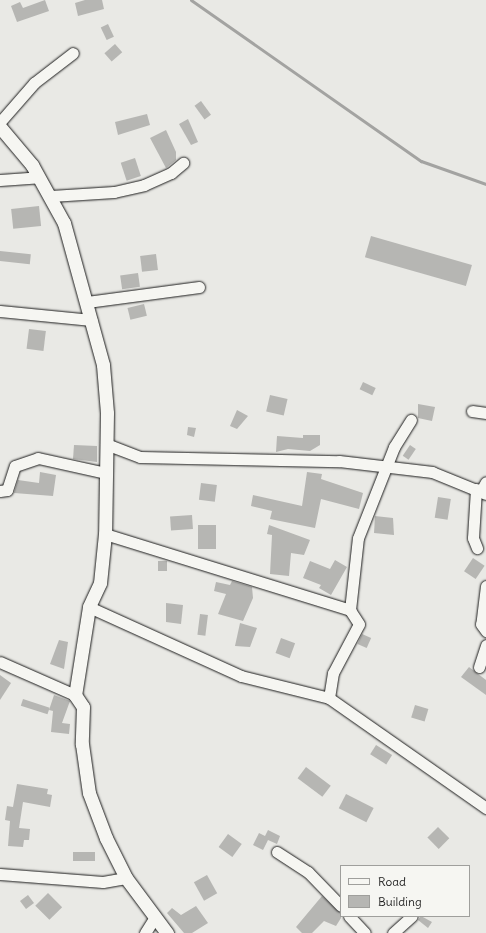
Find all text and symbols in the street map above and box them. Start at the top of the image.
legend [340,865,470,917]
text: Road [378,874,406,889]
text: Building [378,894,422,909]

